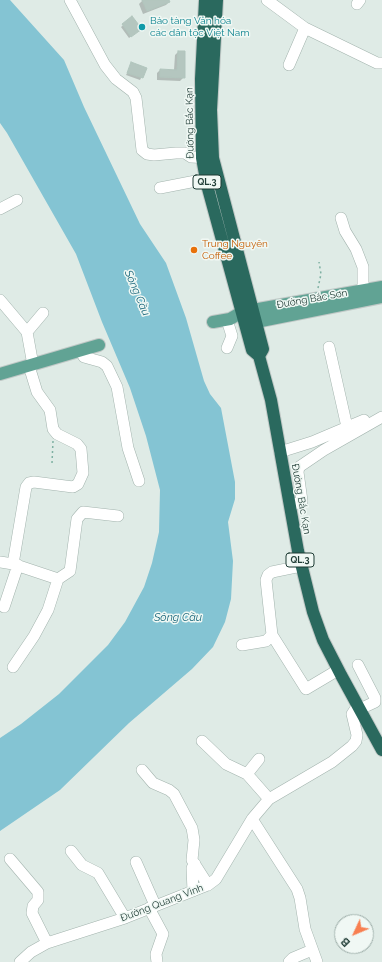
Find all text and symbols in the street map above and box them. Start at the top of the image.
place label: Bảo tàng Văn hóa các dân tộc Việt Nam [150,15,249,38]
marker: Bảo tàng Văn hóa các dân tộc Việt Nam [137,22,147,32]
street label: Đường Bắc Kạn [183,87,197,159]
road number: QL.3 [193,175,221,189]
place label: Trung Nguyên Coffee [202,238,268,262]
marker: Trung Nguyên Coffee [189,245,199,255]
water label: Sông Cầu [122,268,152,318]
street label: Đường Bắc Sơn [276,287,348,311]
street label: Đường Bắc Kạn [289,463,313,535]
road number: QL.3 [286,553,314,567]
water label: Sông Cầu [154,611,202,625]
street label: Đường Quang Vinh [119,882,205,924]
north arrow [334,914,374,954]
text: B [338,935,353,949]

